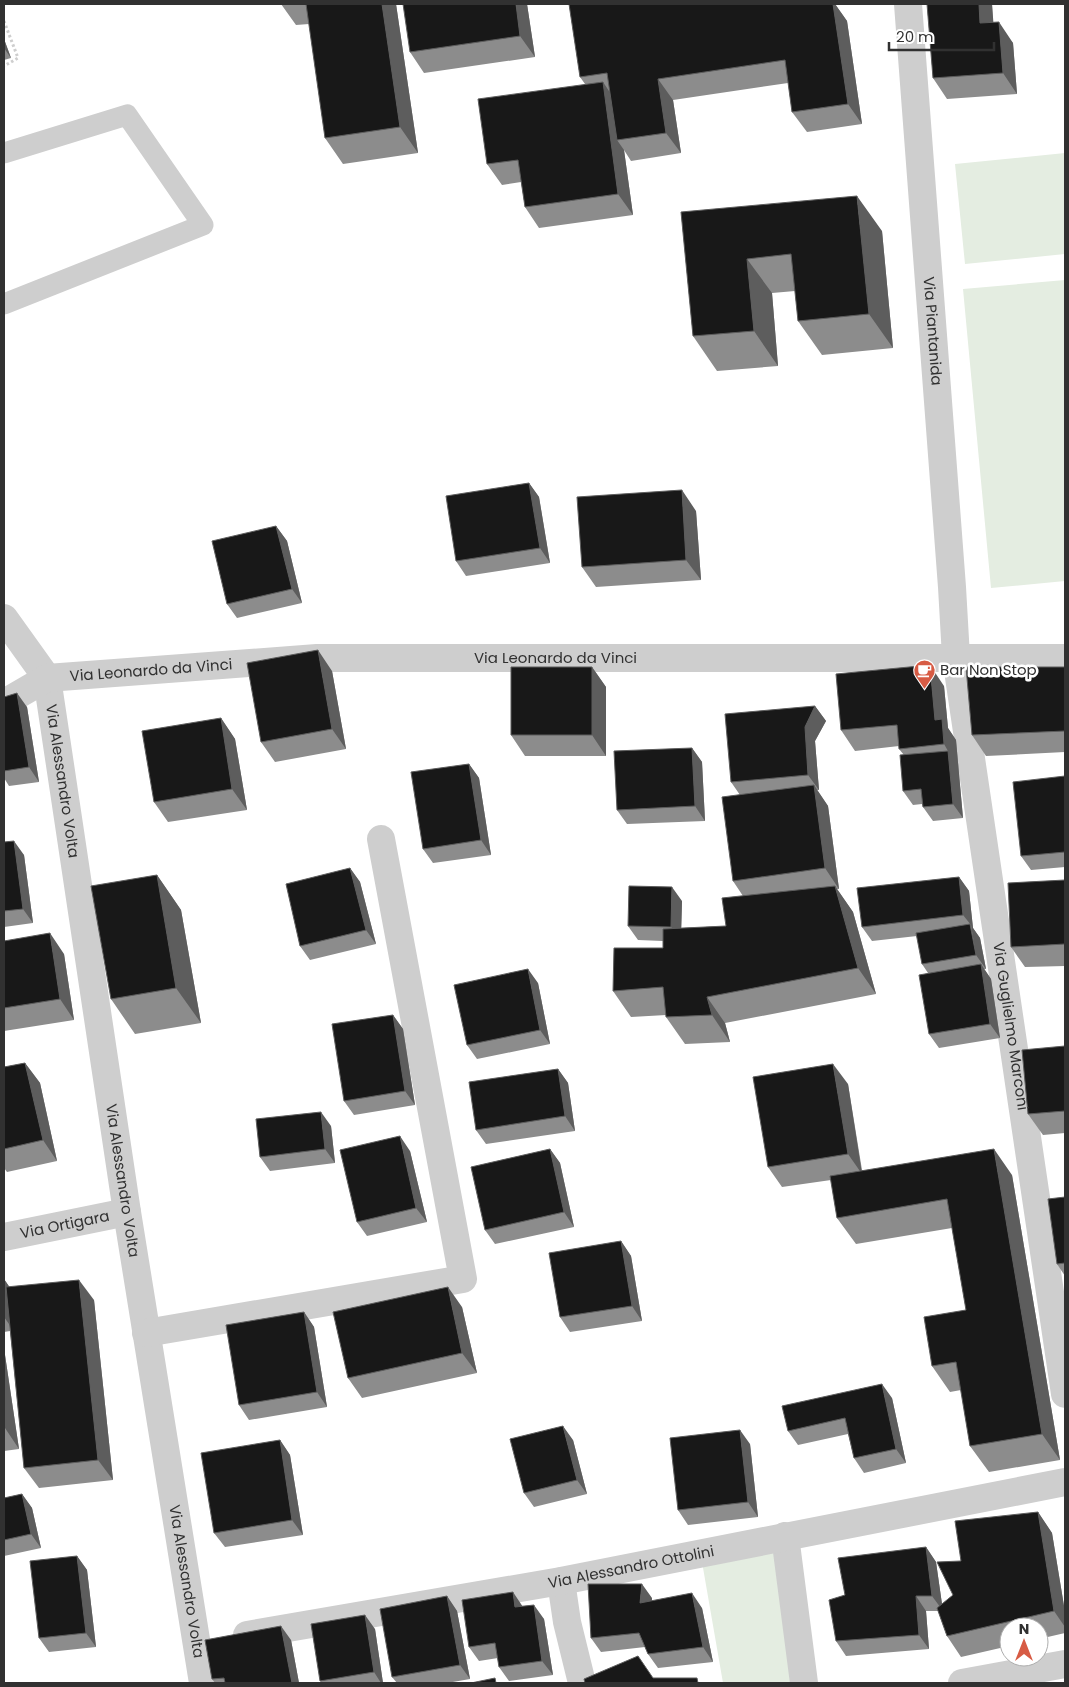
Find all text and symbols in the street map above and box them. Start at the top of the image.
scale bar [889,20,994,52]
text: 20 m [896,26,934,47]
street label: Via Piantanida [919,276,948,386]
street label: Via Leonardo da Vinci [474,647,637,668]
street label: Via Leonardo da Vinci [69,653,233,686]
cafe icon: Bar Non Stop [912,658,936,689]
place label: Bar Non Stop [940,659,1037,680]
street label: Via Alessandro Volta [41,703,85,859]
street label: Via Guglielmo Marconi [988,941,1034,1112]
street label: Via Alessandro Volta [101,1102,145,1259]
street label: Via Ortigara [18,1205,111,1243]
street label: Via Alessandro Volta [164,1503,210,1660]
street label: Via Alessandro Ottolini [546,1540,716,1593]
north arrow [999,1617,1049,1667]
text: N [1019,1619,1029,1639]

